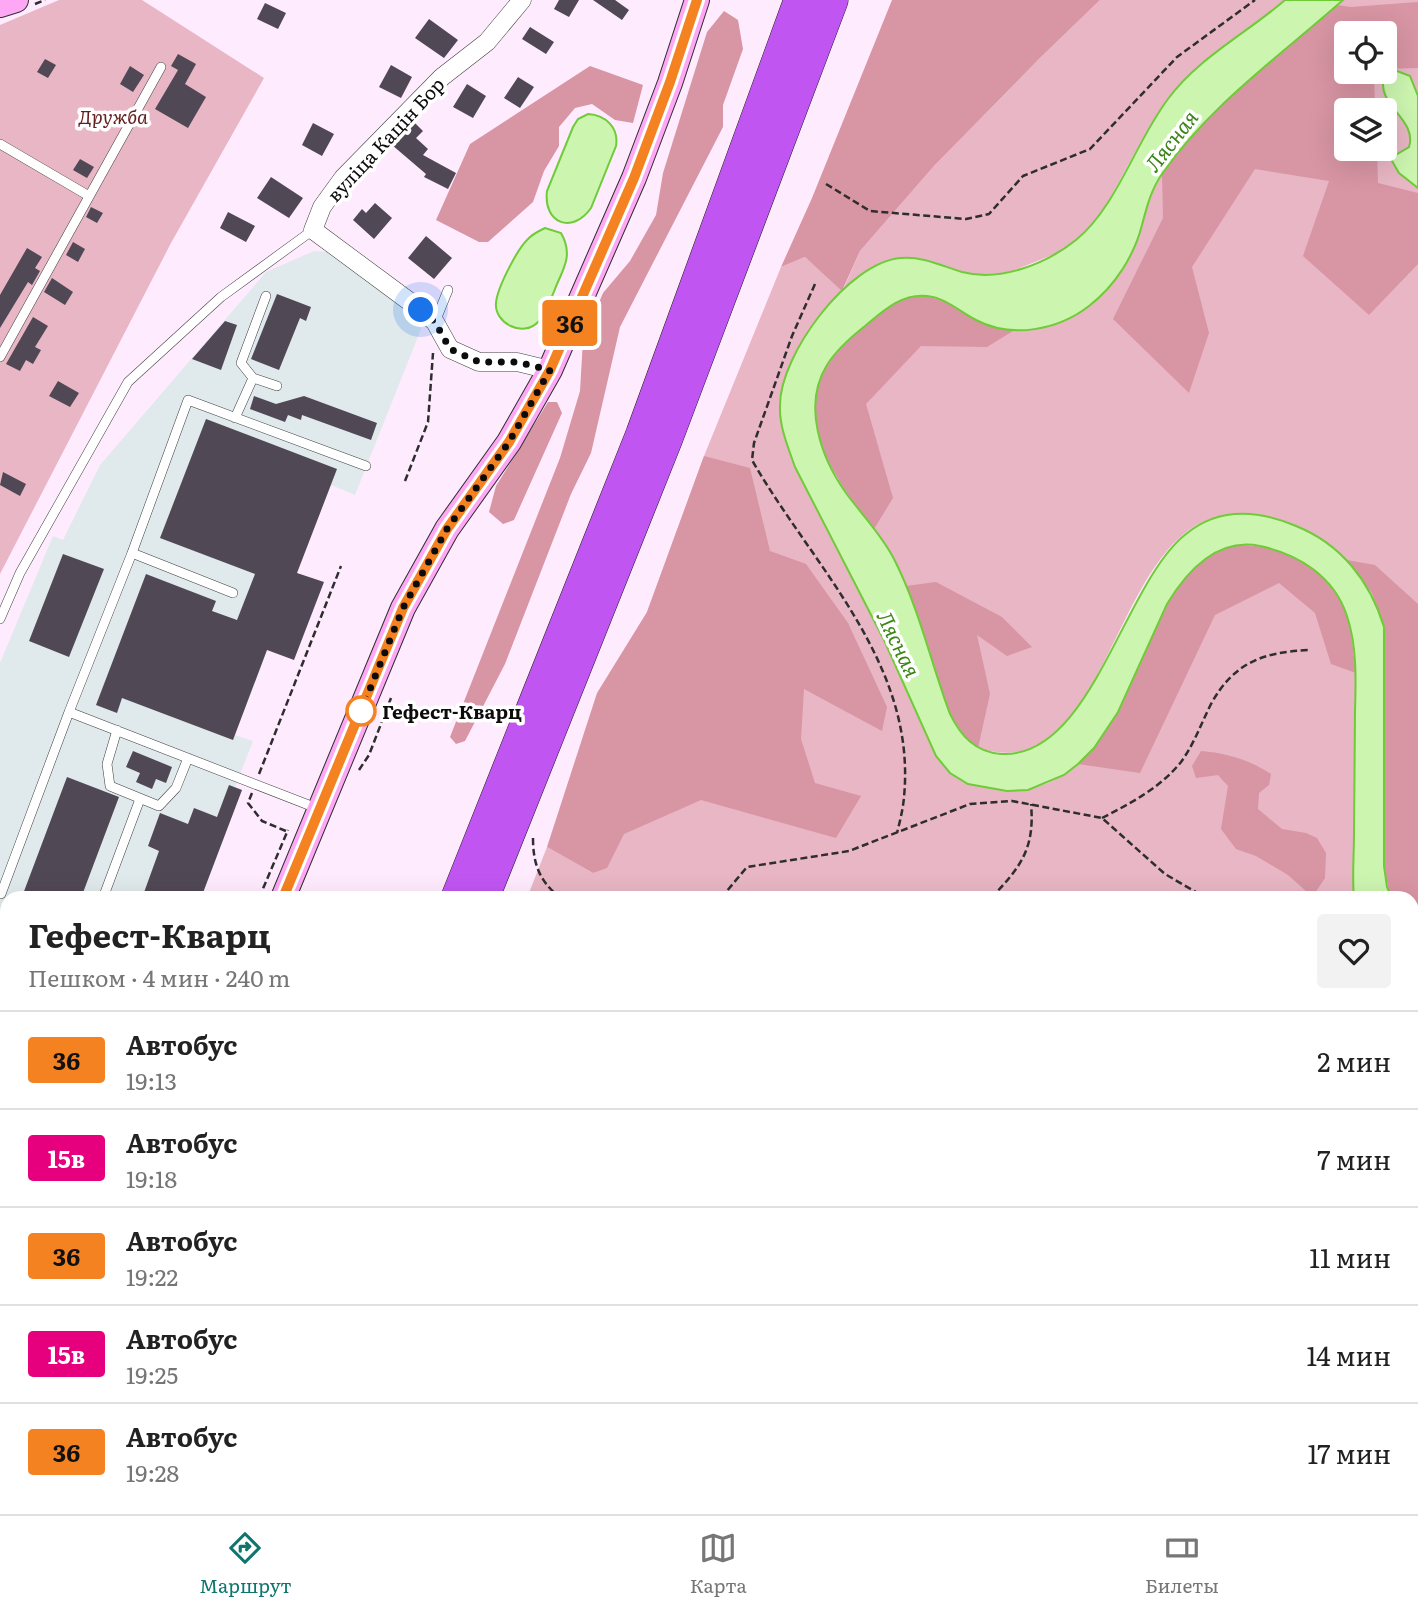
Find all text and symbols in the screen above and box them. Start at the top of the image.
map controls [1334,21,1397,161]
button: locate [1334,21,1397,84]
street label: вуліца Кацін Бор [320,71,450,207]
button: layers [1334,98,1397,161]
park label: Дружба [78,102,148,130]
water label: Лясная [1136,102,1204,177]
your location [403,292,438,327]
line badge: 36 [538,300,602,346]
text: 36 [556,305,584,340]
water label: Лясная [871,604,929,682]
marker: Гефест-Кварц [346,696,376,726]
place label: Гефест-Кварц [382,697,522,725]
text: Гефест-Кварц [28,909,270,958]
button: heart [1317,914,1391,988]
text: Пешком · 4 мин · 240 m [28,960,290,994]
text: Автобус [126,1024,237,1063]
text: 2 мин [1317,1041,1391,1080]
text: 36 [53,1042,80,1077]
text: 19:13 [126,1063,177,1097]
text: Автобус [126,1122,237,1161]
text: 7 мин [1317,1139,1391,1178]
text: 15в [48,1140,85,1175]
text: 19:18 [126,1161,177,1195]
text: Автобус [126,1220,237,1259]
text: 11 мин [1309,1237,1391,1276]
text: 36 [53,1238,80,1273]
text: 19:22 [126,1259,178,1293]
text: Автобус [126,1318,237,1357]
text: 14 мин [1307,1335,1391,1374]
text: 15в [48,1336,85,1371]
text: 19:25 [126,1357,178,1391]
text: Автобус [126,1416,237,1455]
text: 17 мин [1307,1433,1391,1472]
text: 36 [53,1434,80,1469]
text: 19:28 [126,1455,179,1489]
tab: Маршрут [199,1529,291,1599]
tab: Карта [690,1529,747,1599]
tab: Билеты [1145,1529,1219,1599]

